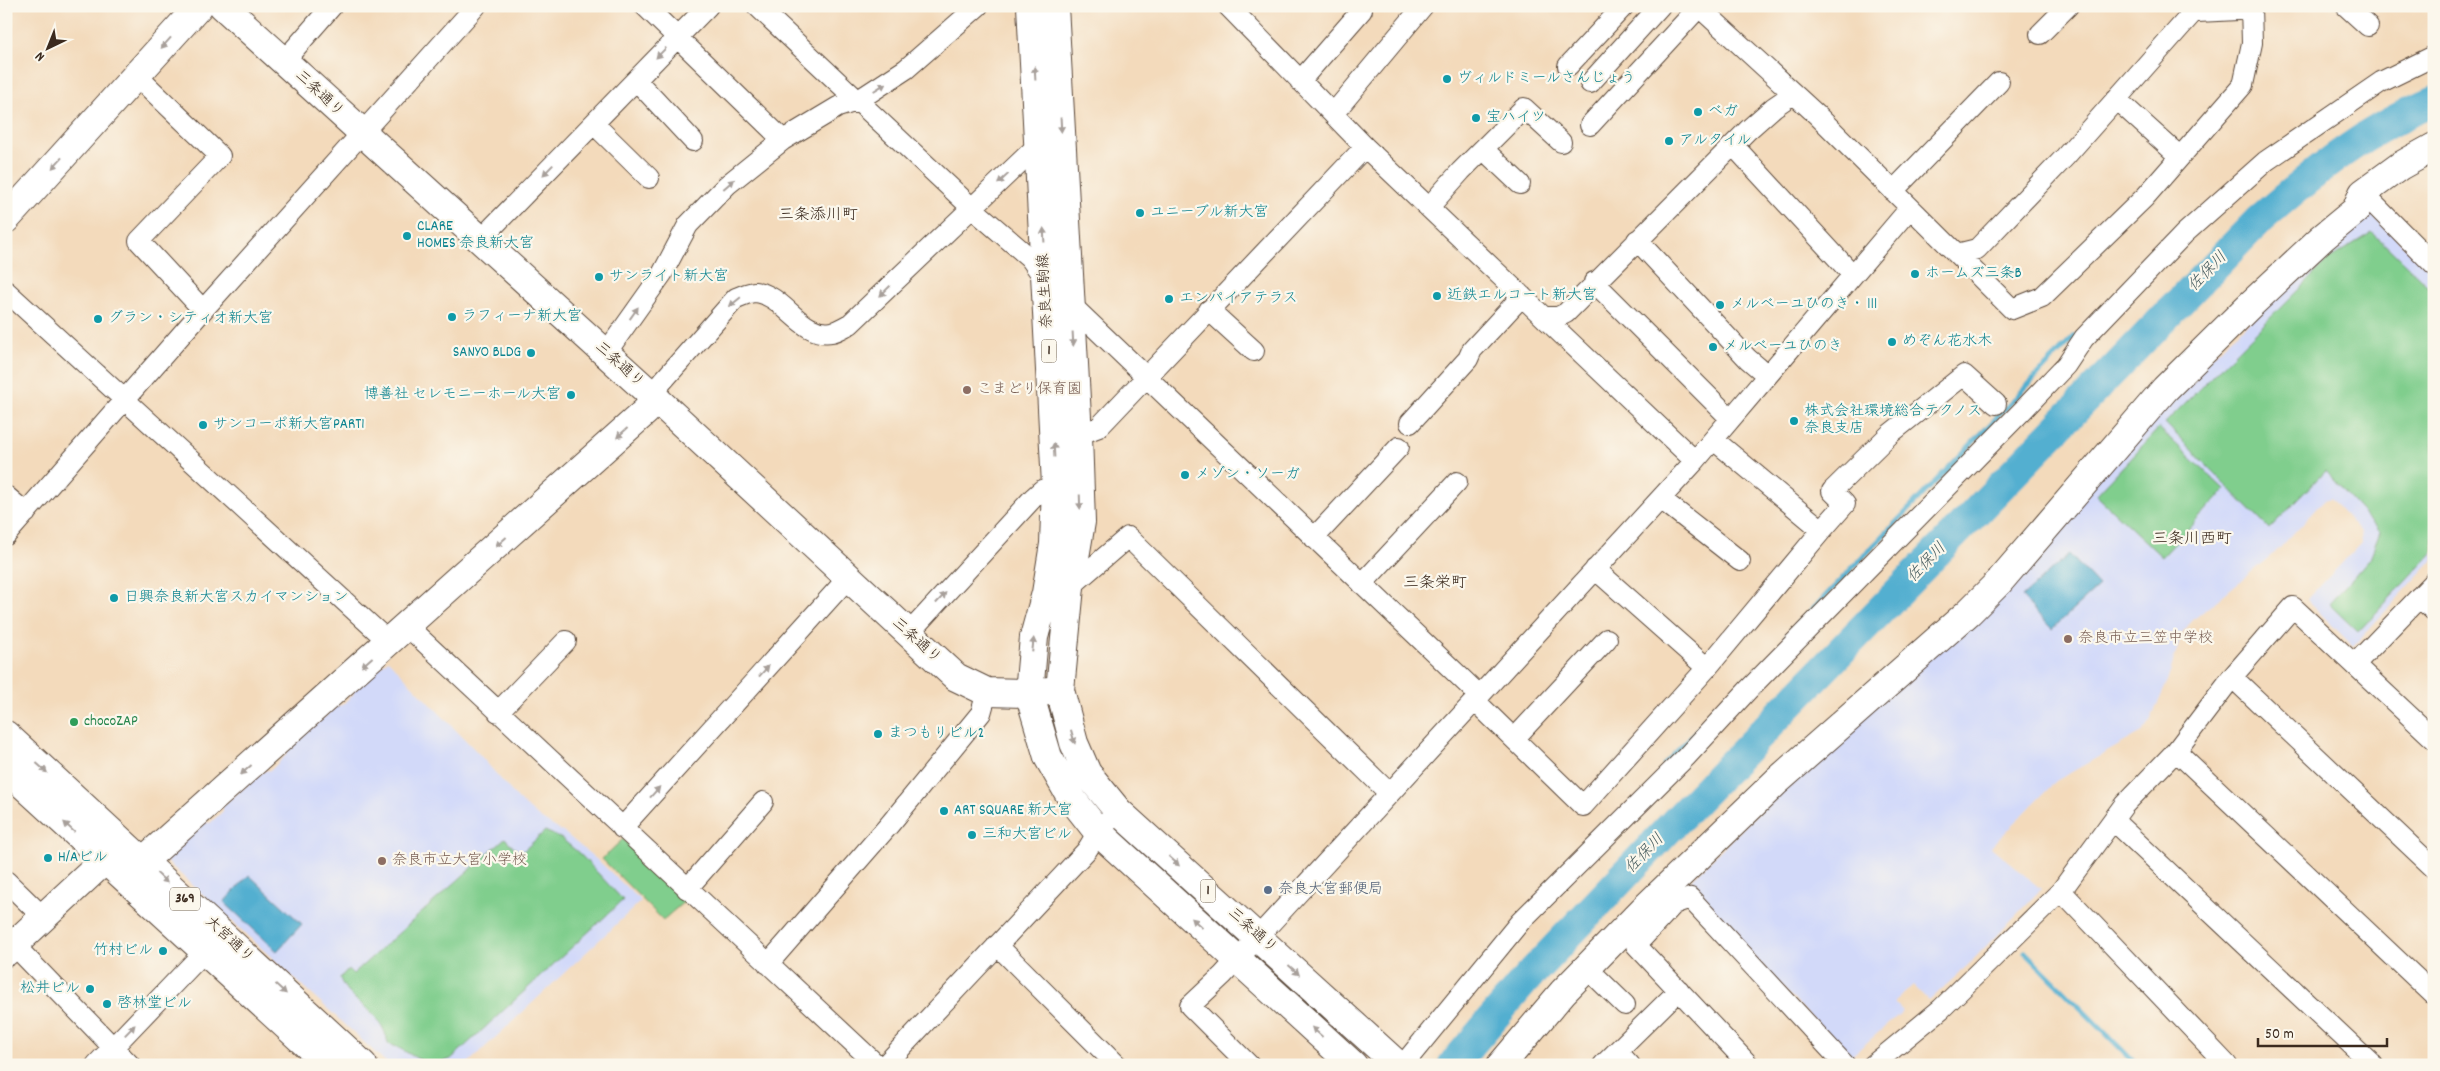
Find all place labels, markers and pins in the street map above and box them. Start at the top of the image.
place label: ヴィルドミールさんじょう [1457,68,1636,90]
marker: ヴィルドミールさんじょう [1441,73,1453,85]
place label: ベガ [1708,101,1738,123]
marker: ベガ [1692,106,1704,118]
place label: 宝ハイツ [1486,107,1546,129]
marker: 宝ハイツ [1470,112,1482,124]
place label: アルタイル [1679,130,1752,152]
marker: アルタイル [1663,135,1675,147]
place label: ユニーブル新大宮 [1150,202,1269,224]
marker: ユニーブル新大宮 [1134,207,1146,219]
place label: CLARE HOMES 奈良新大宮 [417,216,534,255]
marker: CLARE HOMES 奈良新大宮 [401,230,413,242]
place label: ホームズ三条B [1925,263,2022,285]
place label: サンライト新大宮 [609,266,728,288]
marker: ホームズ三条B [1909,268,1921,280]
marker: サンライト新大宮 [593,271,605,283]
place label: 近鉄エルコート新大宮 [1447,285,1597,307]
place label: エンパイアテラス [1179,288,1298,310]
marker: 近鉄エルコート新大宮 [1431,290,1443,302]
marker: エンパイアテラス [1163,293,1175,305]
place label: メルベーユひのき・Ⅲ [1730,294,1880,316]
marker: メルベーユひのき・Ⅲ [1714,299,1726,311]
place label: ラフィーナ新大宮 [462,306,582,328]
place label: グラン・シティオ新大宮 [108,308,273,330]
marker: ラフィーナ新大宮 [446,311,458,323]
marker: グラン・シティオ新大宮 [92,313,104,325]
place label: めぞん花水木 [1902,331,1992,353]
place label: メルベーユひのき [1723,336,1843,358]
marker: めぞん花水木 [1886,336,1898,348]
marker: メルベーユひのき [1707,341,1719,353]
place label: SANYO BLDG [453,342,521,364]
marker: SANYO BLDG [525,347,537,359]
place label: こまどり保育園 [977,379,1082,401]
place label: 博善社 セレモニーホール大宮 [364,384,561,406]
marker: こまどり保育園 [961,384,973,396]
marker: 博善社 セレモニーホール大宮 [565,389,577,401]
place label: 株式会社環境総合テクノス 奈良支店 [1804,401,1982,440]
place label: サンコーポ新大宮PART1 [213,414,365,436]
marker: 株式会社環境総合テクノス 奈良支店 [1788,415,1800,427]
marker: サンコーポ新大宮PART1 [197,419,209,431]
place label: メゾン・ソーガ [1195,464,1300,486]
marker: メゾン・ソーガ [1179,469,1191,481]
place label: 日興奈良新大宮スカイマンション [124,587,348,609]
marker: 日興奈良新大宮スカイマンション [108,592,120,604]
place label: 奈良市立三笠中学校 [2078,628,2213,650]
marker: 奈良市立三笠中学校 [2062,633,2074,645]
place label: chocoZAP [84,711,138,733]
marker: chocoZAP [68,716,80,728]
place label: まつもりビル2 [888,723,984,745]
marker: まつもりビル2 [872,728,884,740]
place label: ART SQUARE 新大宮 [954,800,1072,822]
marker: ART SQUARE 新大宮 [938,805,950,817]
place label: 三和大宮ビル [982,824,1072,846]
marker: 三和大宮ビル [966,829,978,841]
place label: H/Aビル [58,847,108,869]
place label: 奈良市立大宮小学校 [392,850,527,872]
marker: H/Aビル [42,852,54,864]
marker: 奈良市立大宮小学校 [376,855,388,867]
place label: 奈良大宮郵便局 [1278,879,1383,901]
marker: 奈良大宮郵便局 [1262,884,1274,896]
place label: 竹村ビル [93,940,153,962]
marker: 竹村ビル [157,945,169,957]
place label: 松井ビル [20,978,80,1000]
marker: 松井ビル [84,983,96,995]
place label: 啓林堂ビル [117,993,192,1015]
marker: 啓林堂ビル [101,998,113,1010]

